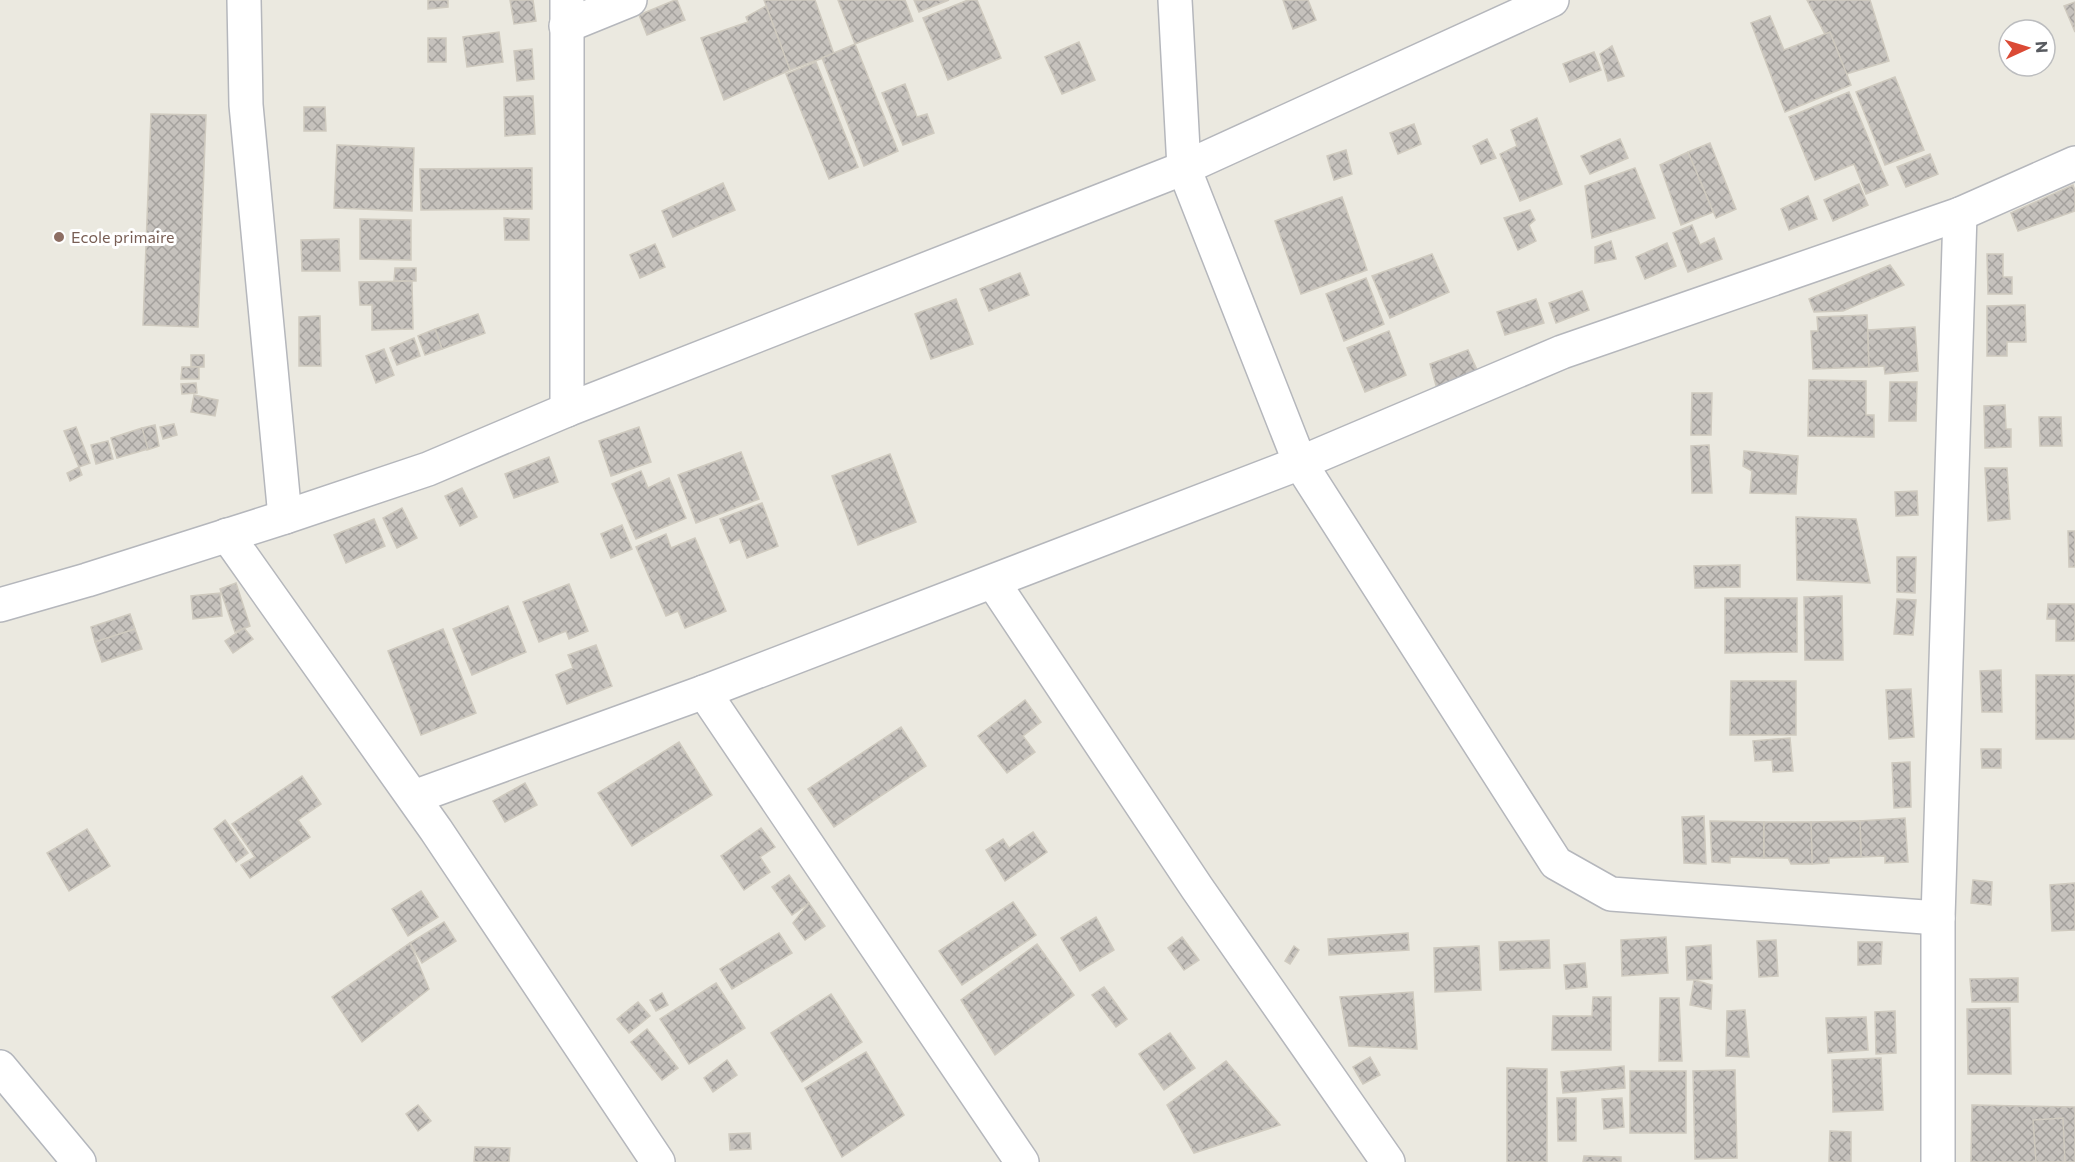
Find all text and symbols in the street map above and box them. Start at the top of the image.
north arrow [1997,18,2057,78]
text: N [2033,40,2052,54]
place label: Ecole primaire [71,227,175,246]
marker: Ecole primaire [52,230,66,244]

